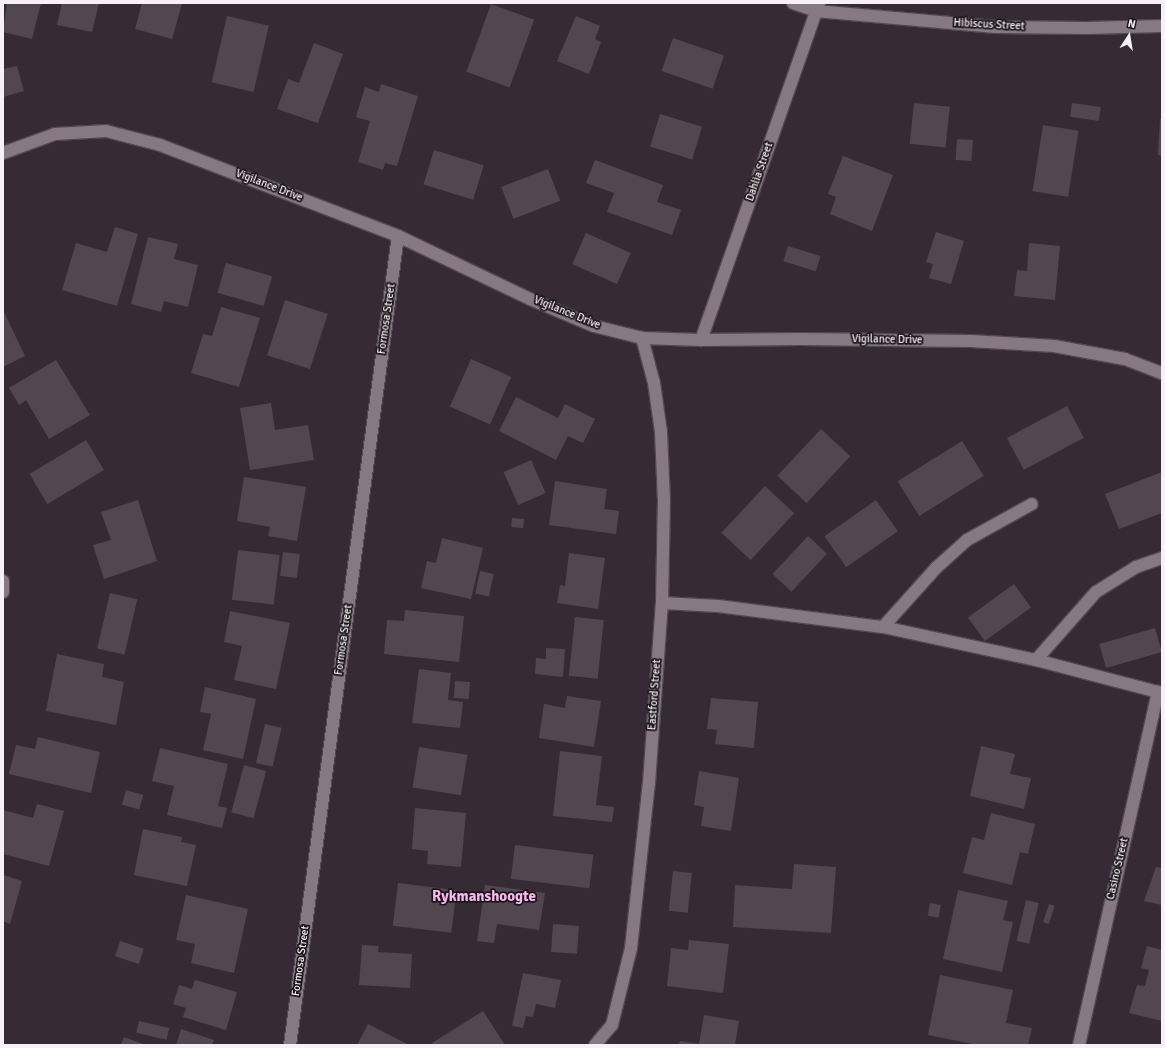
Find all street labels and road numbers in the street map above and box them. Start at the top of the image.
street label: Hibiscus Street [953,17,1025,33]
street label: Dahlia Street [744,141,776,203]
street label: Vigilance Drive [234,167,304,205]
street label: Formosa Street [376,283,398,355]
street label: Vigilance Drive [532,294,602,332]
street label: Vigilance Drive [852,333,922,347]
street label: Formosa Street [333,604,355,676]
street label: Eastford Street [646,659,664,731]
street label: Casino Street [1105,837,1131,901]
street label: Formosa Street [290,925,312,997]

